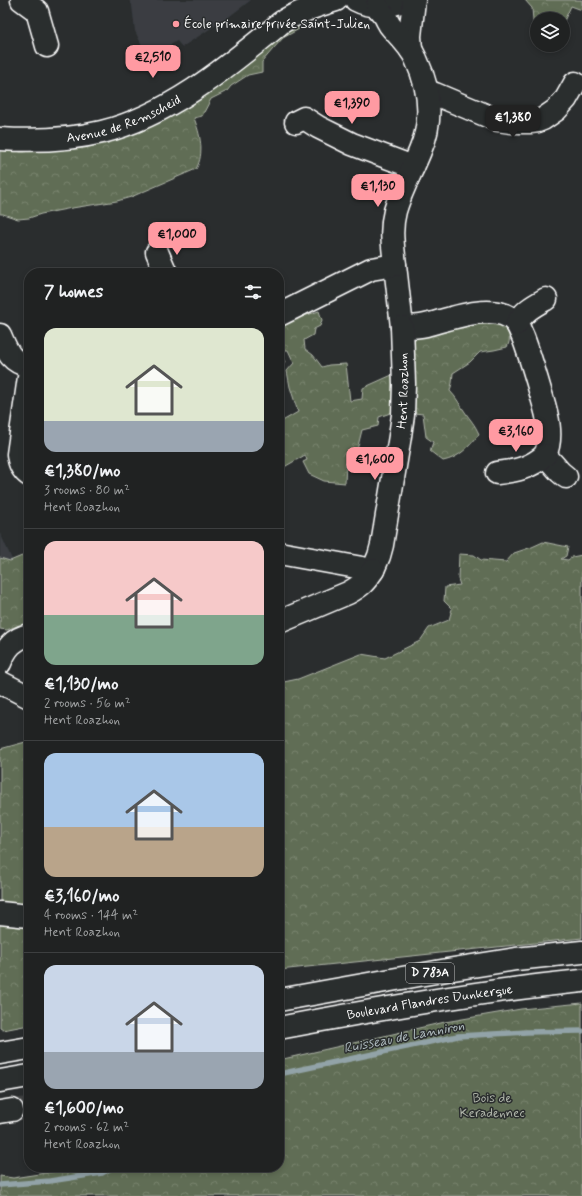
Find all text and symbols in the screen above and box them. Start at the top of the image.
map controls [530,12,570,52]
button: layers [530,12,570,52]
place label: École primaire privée Saint-Julien [184,15,370,33]
marker: École primaire privée Saint-Julien [171,19,181,29]
pin: €2,510 [120,45,186,79]
text: €2,510 [135,49,171,66]
street label: Avenue de Remscheid [66,91,184,146]
pin: €1,390 [319,91,385,125]
text: €1,390 [334,95,370,112]
pin: €1,380 [480,105,546,139]
text: €1,380 [495,109,531,126]
pin: €1,130 [345,174,411,208]
text: €1,130 [360,178,396,195]
pin: €1,000 [144,222,210,256]
text: €1,000 [157,226,197,243]
text: 7 homes [44,281,103,303]
icon: filters [242,281,264,303]
street label: Hent Roazhon [393,353,413,430]
icon: home [118,354,190,426]
pin: €3,160 [483,419,549,453]
text: €3,160 [498,423,534,440]
pin: €1,600 [342,447,408,481]
text: €1,600 [355,451,395,468]
text: €1,380/mo [44,460,121,482]
text: 3 rooms · 80 m² [44,482,130,499]
text: Hent Roazhon [44,499,120,516]
icon: home [118,567,190,639]
text: €1,130/mo [44,673,118,695]
text: 2 rooms · 56 m² [44,695,131,712]
text: Hent Roazhon [44,712,120,729]
icon: home [118,779,190,851]
text: €3,160/mo [44,885,120,907]
text: 4 rooms · 144 m² [44,907,138,924]
text: Hent Roazhon [44,924,120,941]
road number: D 783A [406,963,454,983]
street label: Boulevard Flandres Dunkerque [345,981,514,1024]
icon: home [118,991,190,1063]
water label: Ruisseau de Lanniron [342,1016,466,1058]
park label: Bois de Keradennec [459,1090,525,1122]
text: €1,600/mo [44,1097,124,1119]
text: 2 rooms · 62 m² [44,1119,129,1136]
text: Hent Roazhon [44,1136,120,1153]

